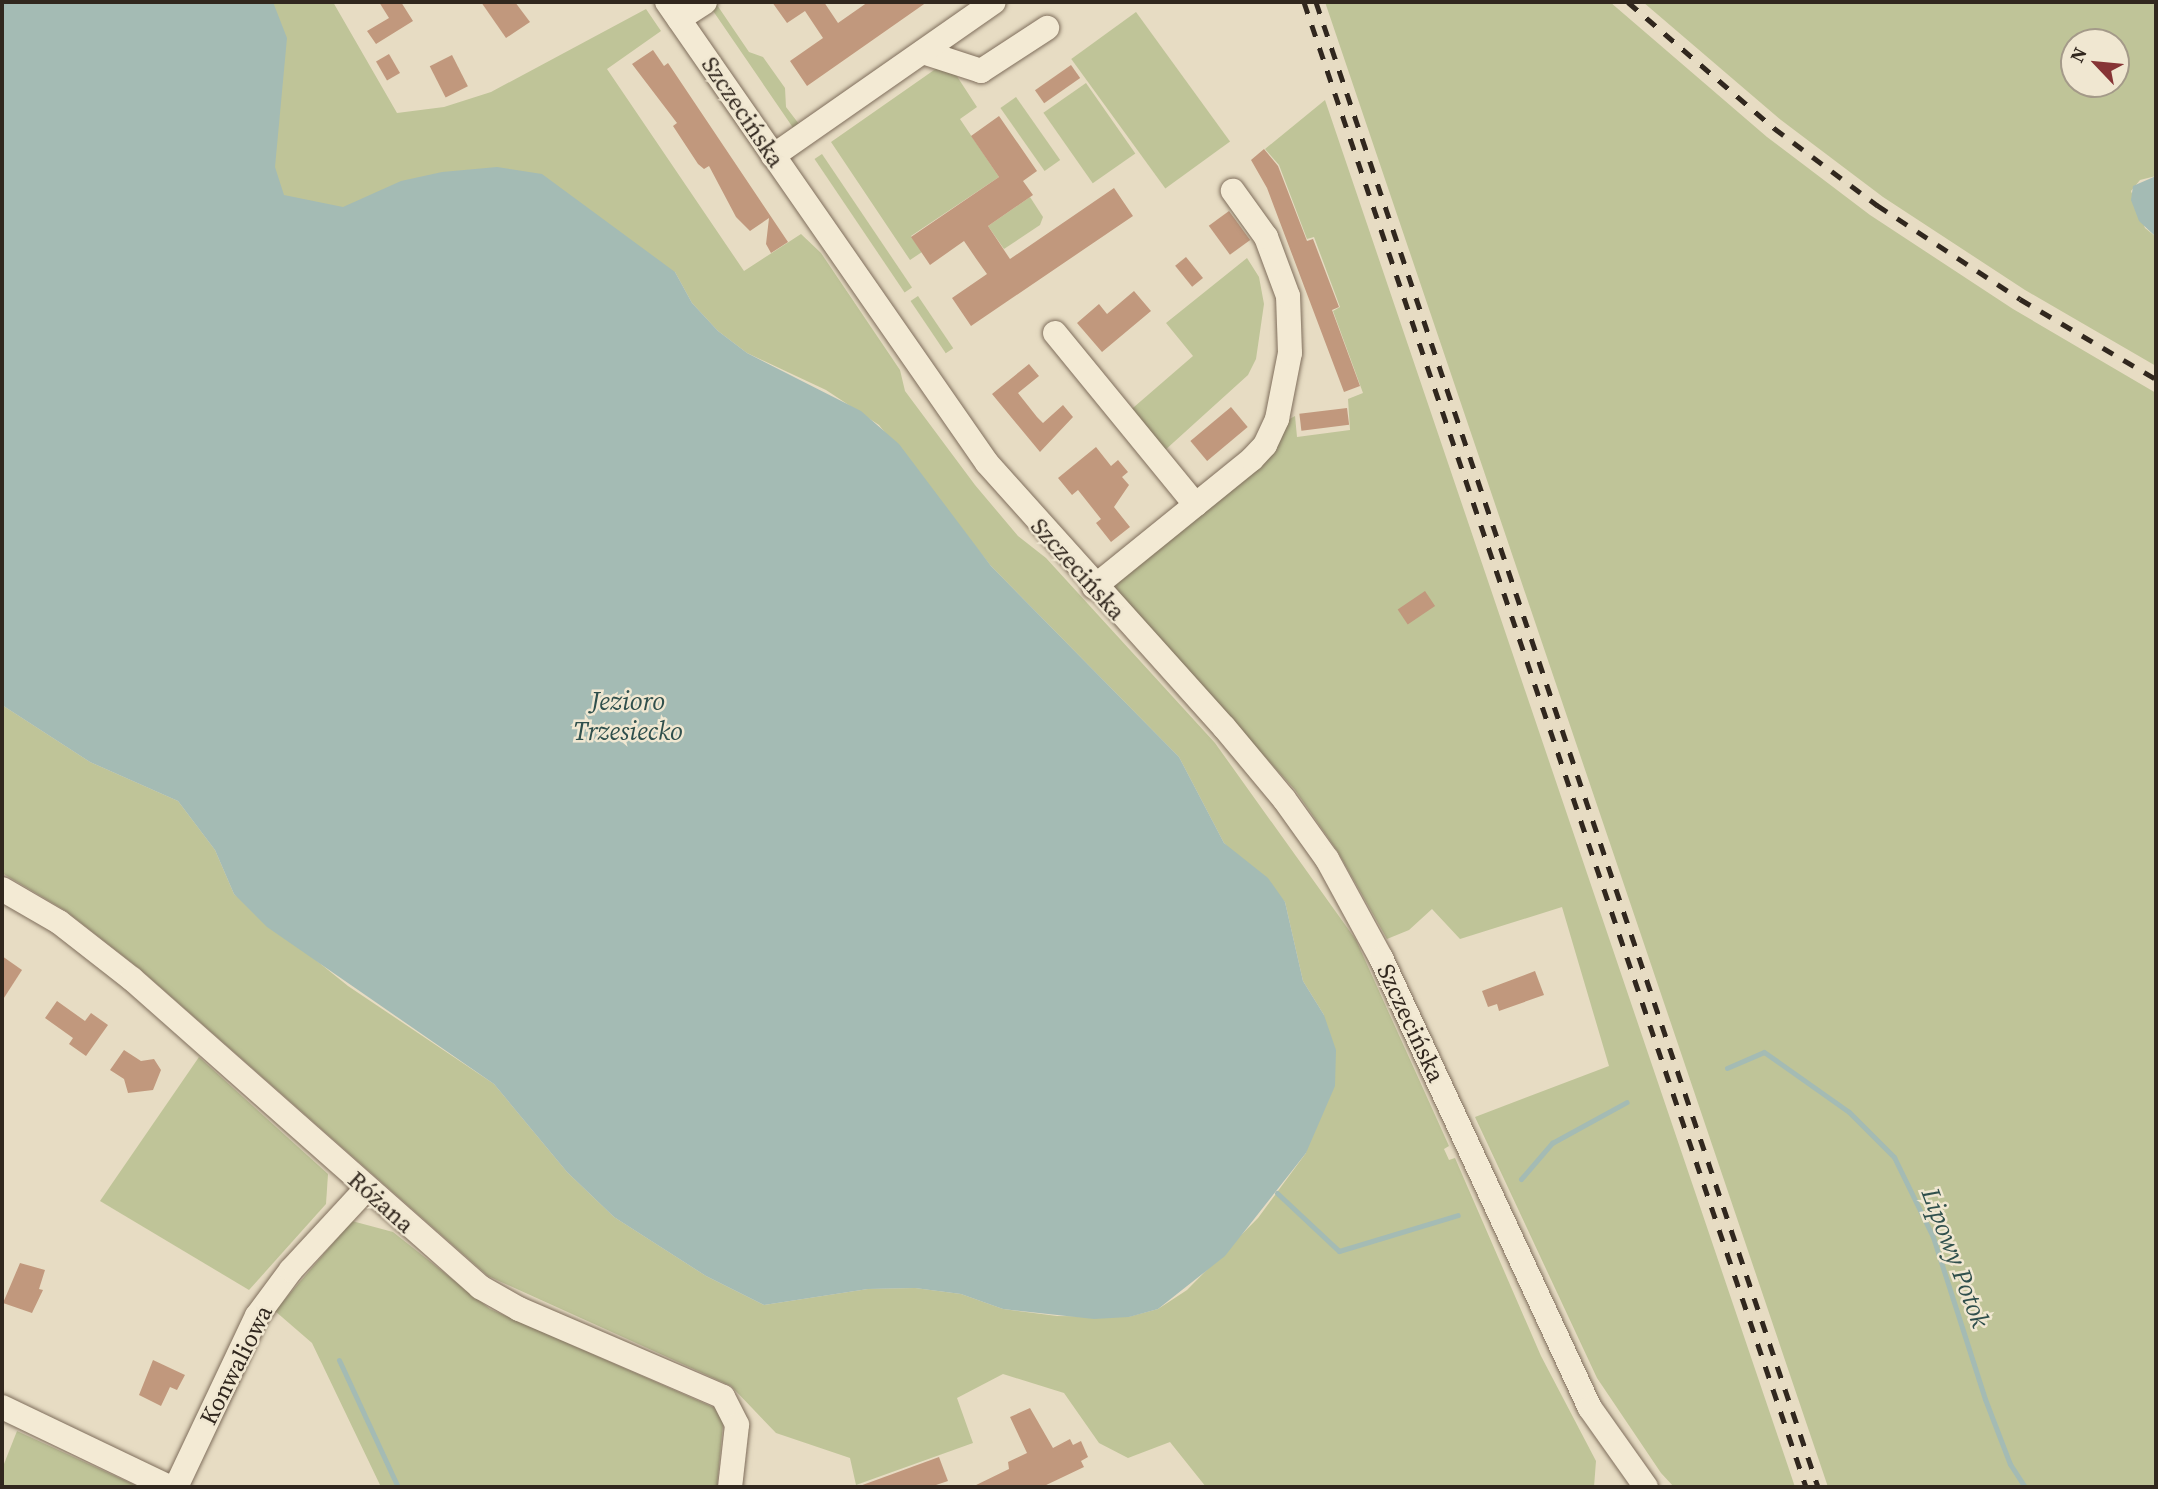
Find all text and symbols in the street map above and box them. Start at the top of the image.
north arrow [2060,28,2130,98]
text: N [2063,43,2093,67]
street label: Szczecińska [696,51,790,173]
street label: Szczecińska [1025,512,1131,626]
water label: Jezioro Trzesiecko [573,686,683,748]
street label: Szczecińska [1371,959,1451,1087]
street label: Różana [342,1165,420,1239]
water label: Lipowy Potok [1914,1184,1996,1332]
street label: Konwaliowa [194,1300,278,1430]

